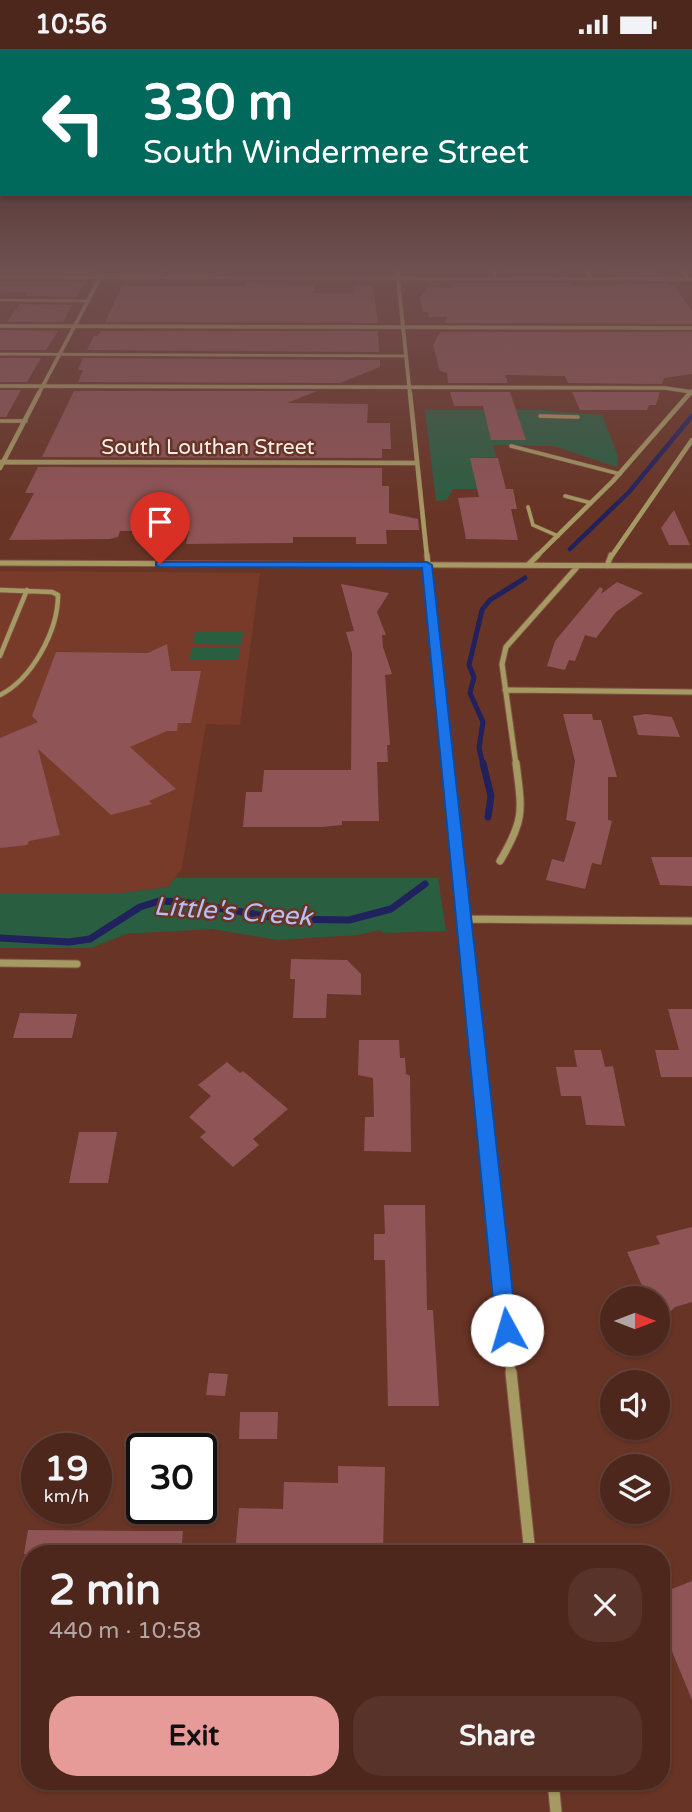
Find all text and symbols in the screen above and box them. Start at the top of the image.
text: 10:56 [35,9,107,40]
text: 330 m [143,74,293,133]
icon: left [28,77,119,168]
text: South Windermere Street [143,134,529,172]
street label: South Louthan Street [101,435,315,460]
pin [130,492,190,564]
icon: arrive [141,503,179,541]
water label: Little's Creek [153,891,315,933]
north arrow [600,1286,670,1356]
map controls [600,1286,670,1524]
position arrow [470,1293,544,1367]
button: sound [600,1370,670,1440]
speed limit sign: 30 [126,1433,217,1524]
text: 19 [45,1448,88,1490]
button: layers [600,1454,670,1524]
text: km/h [44,1485,89,1507]
text: 2 min [49,1565,161,1616]
button: close [568,1568,642,1642]
text: 440 m · 10:58 [49,1617,201,1645]
button: Exit [49,1696,339,1776]
button: Share [353,1696,642,1776]

